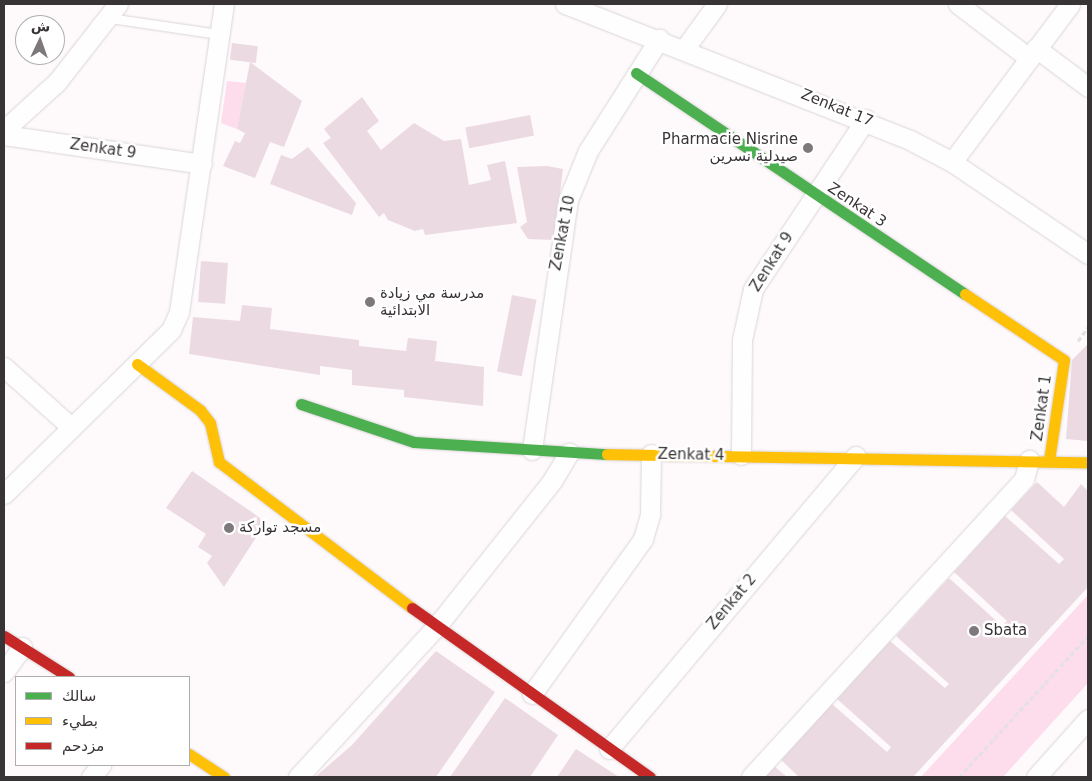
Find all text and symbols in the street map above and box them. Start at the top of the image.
north arrow [15,15,65,65]
text: ش [31,18,51,35]
street label: Zenkat 17 [798,85,876,131]
place label: Pharmacie Nisrine صيدلية نسرين [662,130,798,165]
street label: Zenkat 9 [69,135,137,163]
marker: Pharmacie Nisrine صيدلية نسرين [802,142,814,154]
street label: Zenkat 3 [824,179,890,231]
street label: Zenkat 10 [547,194,579,272]
street label: Zenkat 9 [747,229,797,295]
place label: مدرسة مي زيادة الابتدائية [380,284,484,319]
marker: مدرسة مي زيادة الابتدائية [364,296,376,308]
street label: Zenkat 1 [1028,374,1056,442]
street label: Zenkat 4 [657,445,725,465]
place label: مسجد تواركة [239,519,321,537]
marker: مسجد تواركة [223,522,235,534]
street label: Zenkat 2 [704,571,760,633]
place label: Sbata [984,622,1027,640]
marker: Sbata [968,625,980,637]
legend [15,676,190,766]
text: سالك [62,687,96,705]
text: بطيء [62,712,98,730]
text: مزدحم [62,737,104,755]

